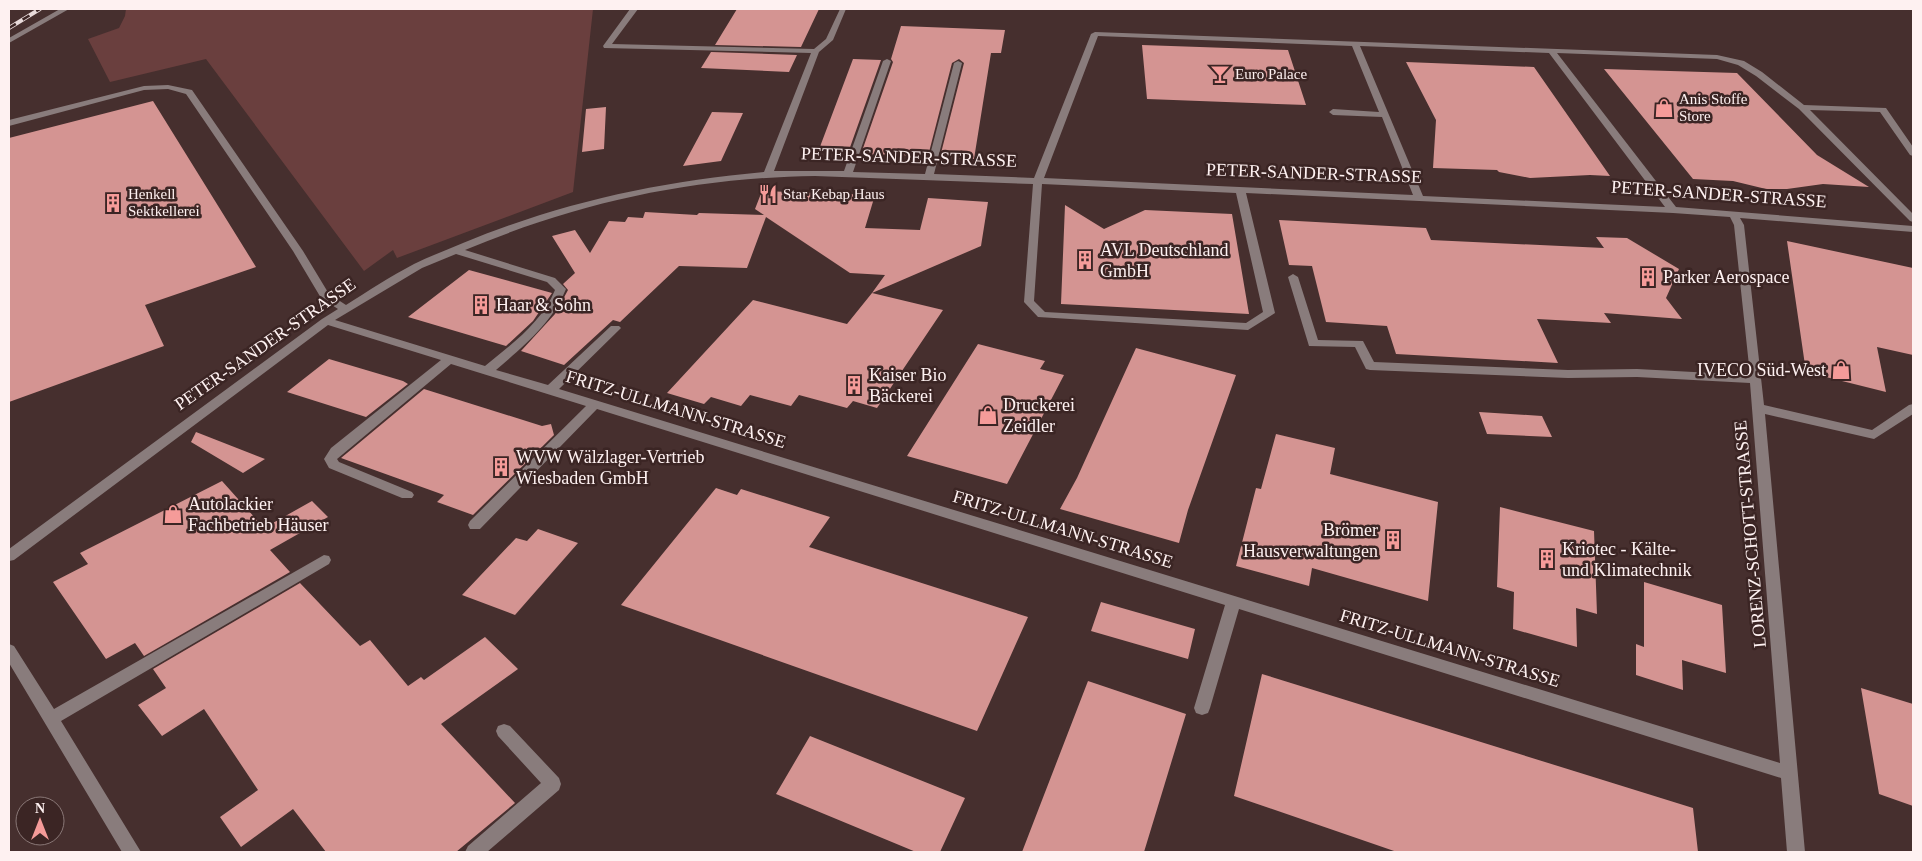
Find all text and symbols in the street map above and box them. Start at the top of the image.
bar icon: Euro Palace [1209,63,1231,85]
place label: Euro Palace [1235,66,1307,82]
place label: Anis Stoffe Store [1679,91,1748,124]
shop icon: Anis Stoffe Store [1653,97,1675,119]
street label: PETER-SANDER-STRASSE [801,143,1017,171]
street label: PETER-SANDER-STRASSE [1206,159,1422,187]
street label: PETER-SANDER-STRASSE [1611,176,1827,212]
restaurant icon: Star Kebap Haus [757,183,779,205]
place label: Henkell Sektkellerei [128,186,200,219]
place label: Star Kebap Haus [783,186,885,202]
building icon: Henkell Sektkellerei [102,192,124,214]
place label: AVL Deutschland GmbH [1100,240,1228,281]
building icon: AVL Deutschland GmbH [1074,249,1096,271]
building icon: Parker Aerospace [1637,266,1659,288]
place label: Parker Aerospace [1663,267,1789,287]
street label: PETER-SANDER-STRASSE [171,274,359,414]
building icon: Haar & Sohn [470,294,492,316]
place label: Haar & Sohn [496,295,591,315]
shop icon: IVECO Süd-West [1830,359,1852,381]
place label: IVECO Süd-West [1697,360,1826,380]
place label: Kaiser Bio Bäckerei [869,365,946,406]
street label: FRITZ-ULLMANN-STRASSE [564,366,788,452]
building icon: Kaiser Bio Bäckerei [843,374,865,396]
place label: Druckerei Zeidler [1003,395,1075,436]
shop icon: Druckerei Zeidler [977,404,999,426]
street label: LORENZ-SCHOTT-STRASSE [1730,419,1770,649]
place label: WVW Wälzlager-Vertrieb Wiesbaden GmbH [516,447,704,488]
building icon: WVW Wälzlager-Vertrieb Wiesbaden GmbH [490,456,512,478]
street label: FRITZ-ULLMANN-STRASSE [951,486,1175,572]
place label: Autolackier Fachbetrieb Häuser [188,494,328,535]
shop icon: Autolackier Fachbetrieb Häuser [162,503,184,525]
place label: Brömer Hausverwaltungen [1243,520,1378,561]
building icon: Brömer Hausverwaltungen [1382,529,1404,551]
place label: Kriotec - Kälte- und Klimatechnik [1562,539,1691,580]
building icon: Kriotec - Kälte- und Klimatechnik [1536,548,1558,570]
street label: FRITZ-ULLMANN-STRASSE [1338,605,1562,691]
north arrow [15,796,65,846]
text: N [35,801,45,816]

